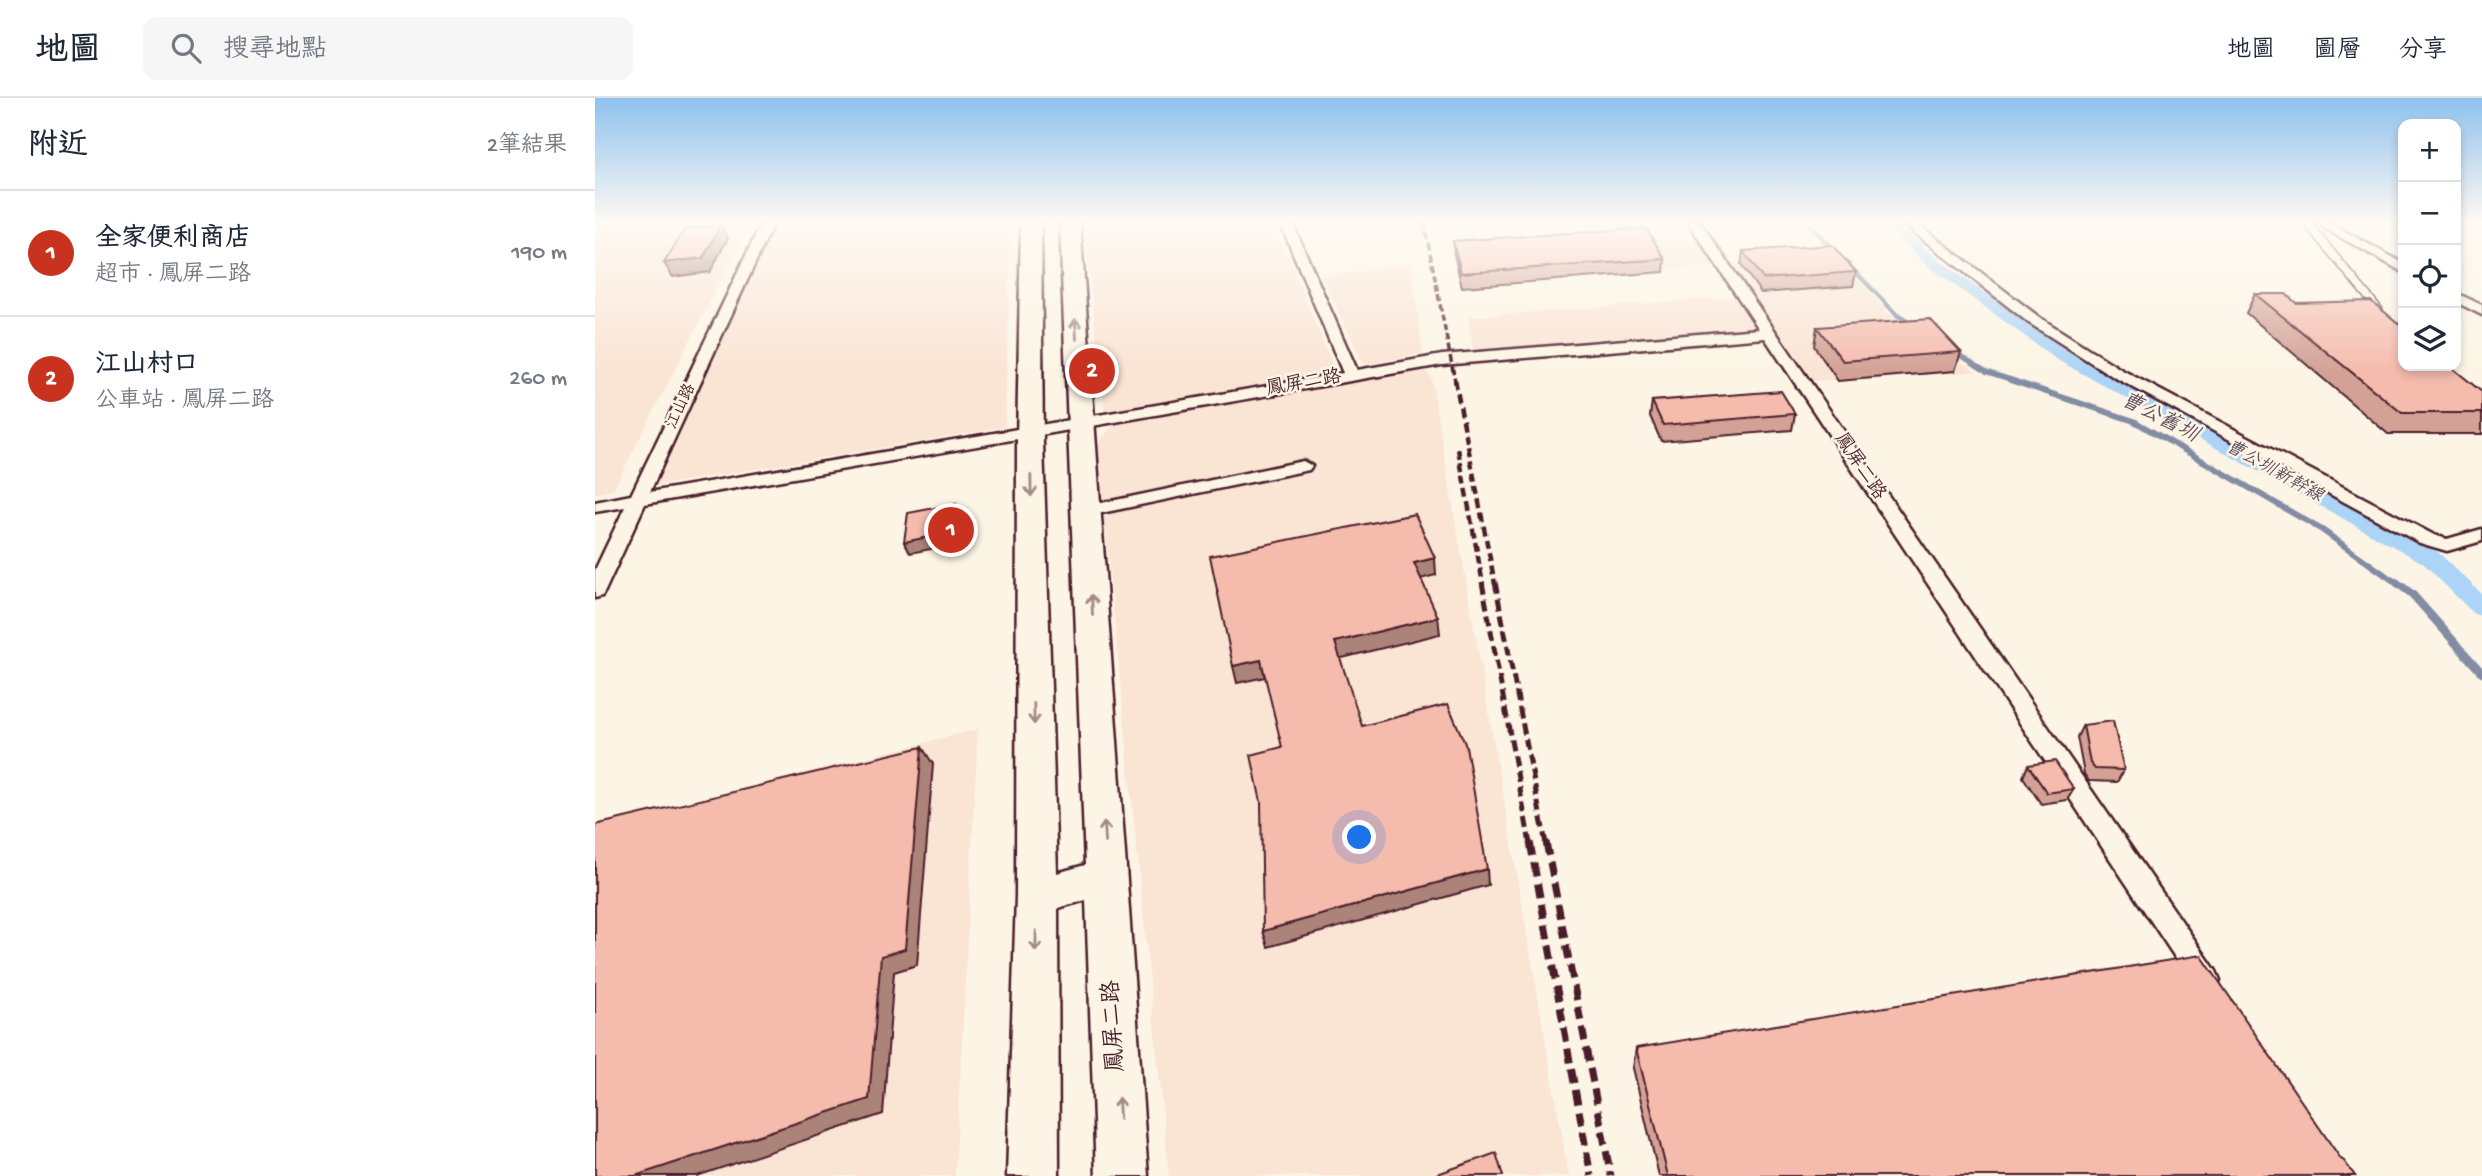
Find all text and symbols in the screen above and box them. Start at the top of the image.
search box [143,17,633,80]
icon: search [167,29,205,67]
text: 地圖 [35,34,101,72]
text: 搜尋地點 [223,36,327,67]
text: 地圖 [2227,37,2275,66]
text: 圖層 [2313,37,2361,66]
text: 分享 [2399,37,2447,66]
map controls [2398,119,2461,371]
button: + [2398,119,2461,182]
text: 附近 [28,130,88,165]
text: 2筆結果 [487,133,567,160]
button: − [2398,182,2461,245]
text: 全家便利商店 [95,225,251,256]
text: 1 [46,240,56,267]
text: 190 m [511,240,567,267]
button: locate [2398,245,2461,308]
text: 超市 · 鳳屏二路 [95,262,251,289]
button: layers [2398,308,2461,371]
one-way arrow [1069,318,1082,340]
pin: 2 [1069,345,1115,397]
text: 江山村口 [95,351,199,382]
street label: 鳳屏二路 [1264,365,1343,402]
text: 2 [45,366,57,393]
text: 260 m [509,366,567,393]
street label: 江山路 [661,380,701,433]
water label: 曹公舊圳 [2116,387,2205,450]
text: 公車站 · 鳳屏二路 [95,388,274,415]
street label: 鳳屏二路 [1828,429,1891,505]
water label: 曹公圳新幹線 [2222,436,2328,508]
one-way arrow [1024,474,1038,497]
pin: 1 [928,504,974,556]
one-way arrow [1085,594,1098,616]
one-way arrow [1028,702,1041,725]
one-way arrow [1098,820,1111,843]
your location [1342,820,1376,854]
one-way arrow [1029,929,1043,952]
street label: 鳳屏二路 [1098,979,1131,1073]
one-way arrow [1112,1097,1125,1120]

